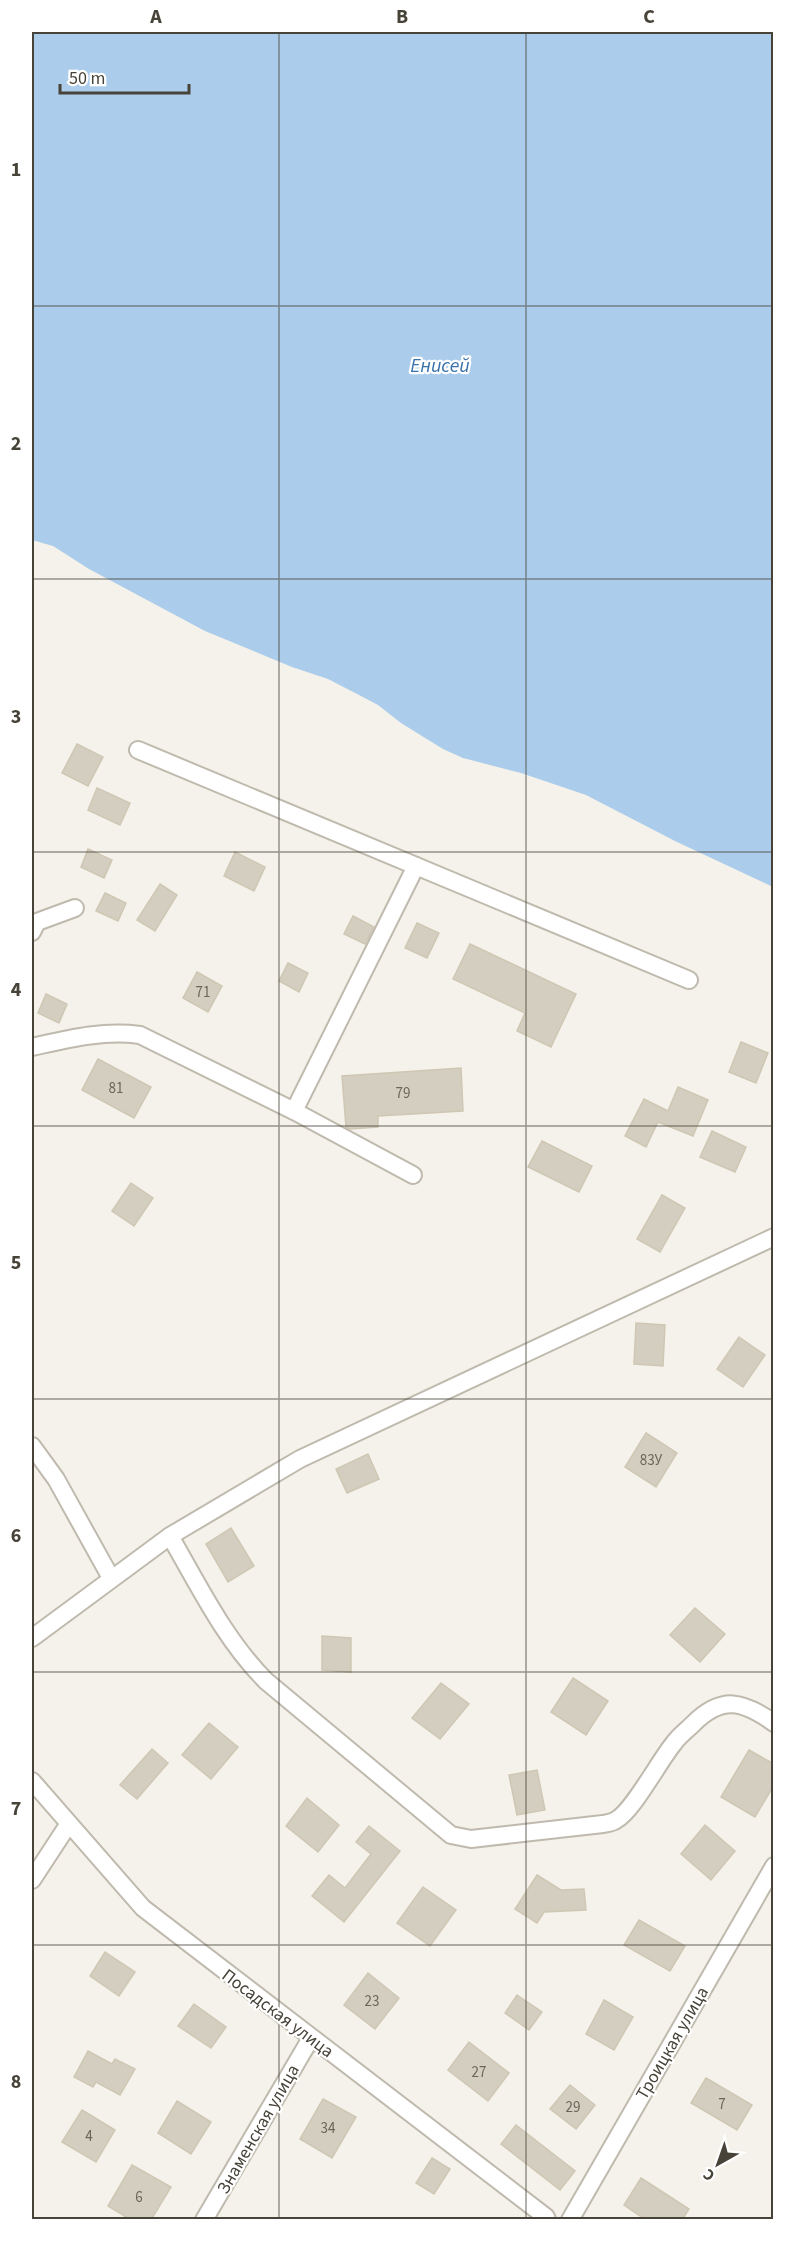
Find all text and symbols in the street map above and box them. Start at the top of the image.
text: A [149,3,162,31]
text: B [396,3,408,31]
text: C [643,3,655,31]
scale bar [60,57,189,95]
text: 50 m [69,66,105,91]
text: 1 [11,156,21,184]
water label: Енисей [410,352,470,380]
text: 2 [11,430,21,458]
text: 3 [11,703,21,731]
text: 4 [11,976,22,1004]
house number: 71 [196,982,210,1003]
house number: 81 [109,1078,123,1099]
house number: 79 [396,1083,410,1104]
text: 5 [11,1249,21,1277]
house number: 83У [640,1450,663,1471]
text: 6 [11,1522,21,1550]
text: 7 [11,1795,21,1823]
street label: Посадская улица [217,1963,339,2064]
street label: Троицкая улица [630,1982,715,2104]
house number: 23 [365,1991,379,2012]
street label: Знаменская улица [211,2060,306,2199]
house number: 27 [472,2062,486,2083]
text: 8 [11,2068,21,2096]
house number: 7 [718,2094,726,2115]
house number: 29 [566,2097,580,2118]
house number: 34 [321,2118,336,2139]
house number: 4 [85,2126,93,2147]
north arrow [688,2134,748,2194]
text: С [698,2163,720,2186]
house number: 6 [135,2187,143,2208]

